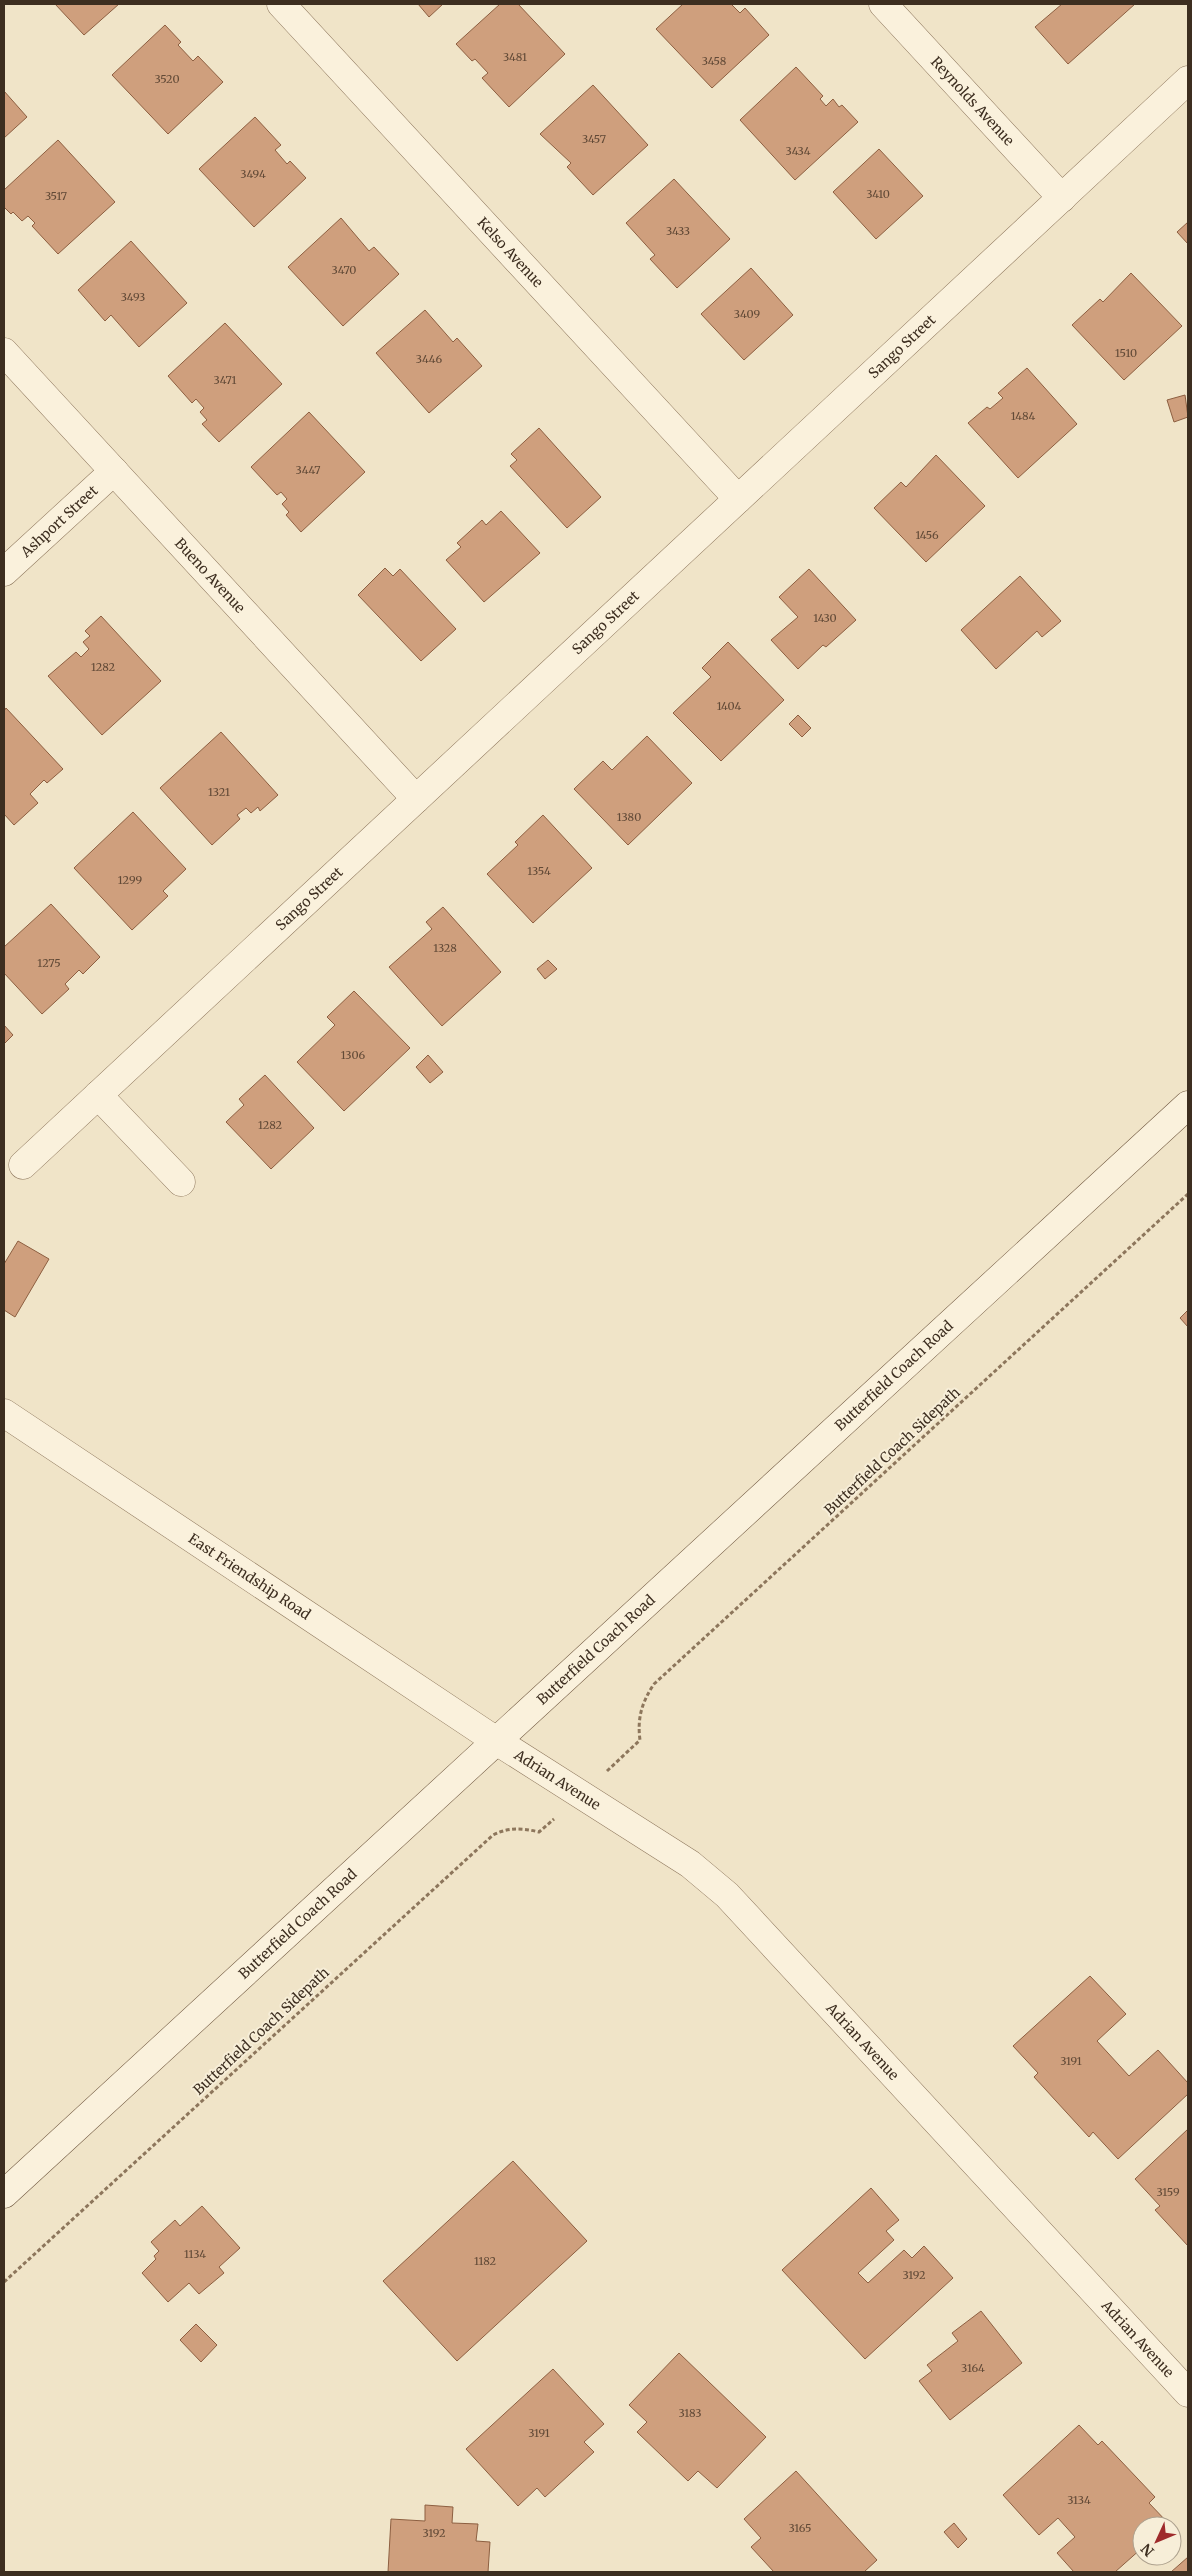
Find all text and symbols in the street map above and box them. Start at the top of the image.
house number: 3481 [503,50,527,64]
street label: Reynolds Avenue [927,53,1018,149]
house number: 3458 [702,54,727,68]
house number: 3520 [154,72,180,86]
house number: 3457 [582,132,606,146]
house number: 3434 [786,144,811,158]
house number: 3494 [240,167,266,181]
house number: 3410 [866,187,890,201]
house number: 3517 [45,189,67,203]
street label: Kelso Avenue [473,214,547,291]
house number: 3433 [666,224,690,238]
house number: 3470 [332,263,356,277]
house number: 3493 [121,290,145,304]
house number: 3409 [734,307,761,321]
street label: Sango Street [865,311,940,382]
house number: 1510 [1115,346,1137,360]
house number: 3446 [416,352,442,366]
house number: 3471 [214,373,236,387]
house number: 1484 [1011,409,1035,423]
house number: 3447 [296,463,320,477]
street label: Ashport Street [16,481,102,562]
house number: 1456 [915,528,939,542]
street label: Bueno Avenue [171,534,249,617]
street label: Sango Street [568,587,643,658]
house number: 1430 [813,611,837,625]
house number: 1282 [91,660,115,674]
house number: 1404 [717,699,742,713]
house number: 1321 [208,785,230,799]
house number: 1380 [617,810,641,824]
street label: Sango Street [272,863,347,934]
house number: 1354 [527,864,551,878]
house number: 1299 [118,873,143,887]
house number: 1328 [433,941,457,955]
house number: 1275 [37,956,61,970]
house number: 1306 [341,1048,366,1062]
house number: 1282 [258,1118,282,1132]
street label: Butterfield Coach Road [831,1316,957,1434]
street label: Butterfield Coach Sidepath [820,1383,964,1519]
street label: East Friendship Road [185,1529,314,1624]
street label: Butterfield Coach Road [533,1591,659,1709]
street label: Adrian Avenue [510,1745,604,1814]
street label: Butterfield Coach Road [235,1865,361,1983]
street label: Butterfield Coach Sidepath [189,1963,333,2099]
street label: Adrian Avenue [822,1999,903,2084]
house number: 3191 [1060,2054,1082,2068]
house number: 3159 [1156,2185,1180,2199]
house number: 1134 [184,2247,206,2261]
house number: 1182 [474,2254,496,2268]
house number: 3192 [902,2268,926,2282]
street label: Adrian Avenue [1097,2296,1178,2381]
house number: 3164 [961,2361,985,2375]
house number: 3183 [679,2406,701,2420]
house number: 3191 [528,2426,550,2440]
house number: 3134 [1067,2493,1091,2507]
north arrow [1132,2516,1182,2566]
house number: 3165 [789,2521,812,2535]
house number: 3192 [422,2526,446,2540]
text: N [1137,2540,1158,2560]

